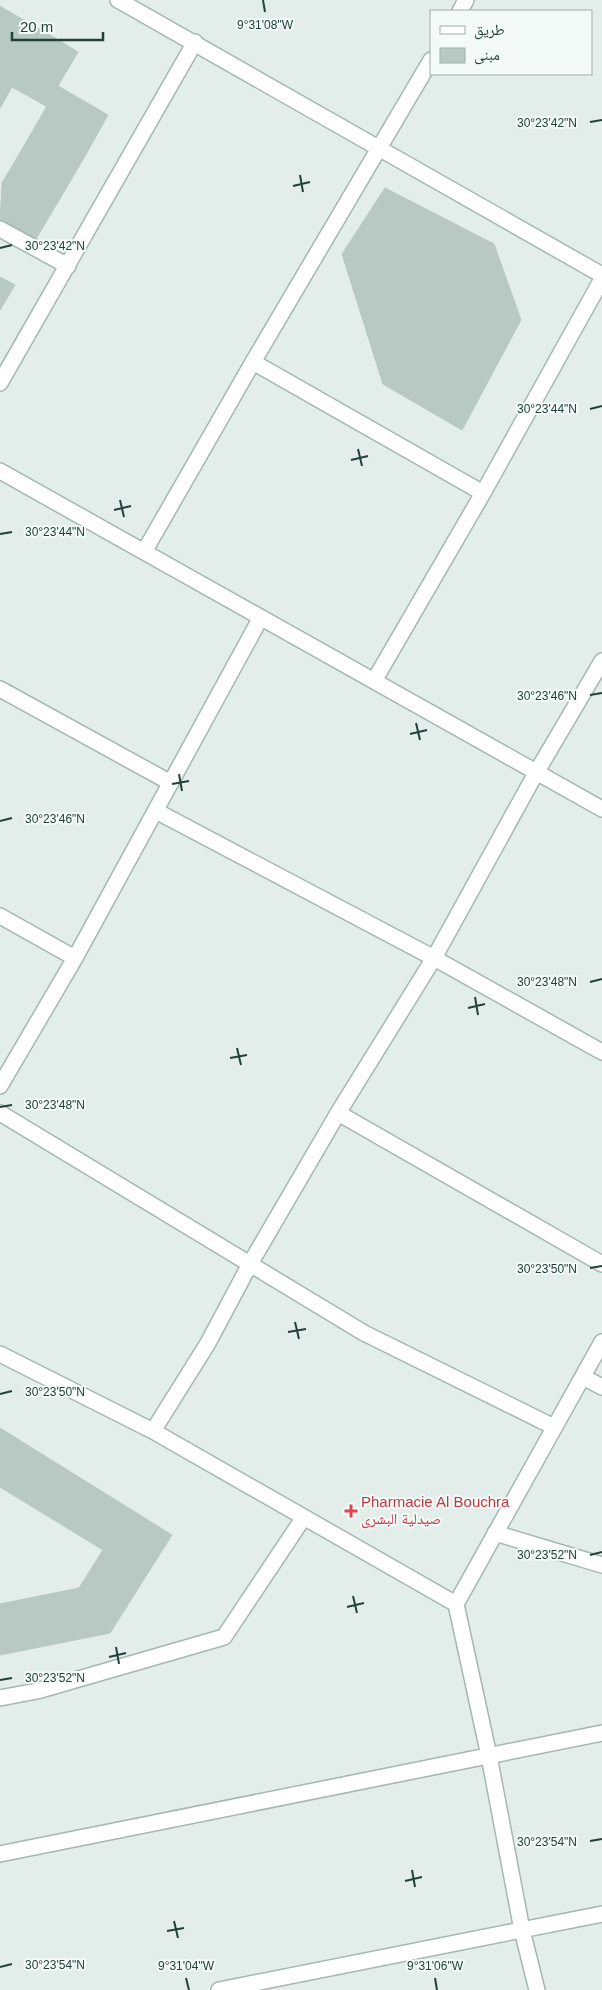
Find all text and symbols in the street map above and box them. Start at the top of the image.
scale bar [12,10,104,42]
legend [430,10,592,75]
text: 20 m [20,18,53,35]
text: 9°31'08"W [237,18,294,32]
text: طريق [474,21,505,40]
text: مبنى [474,46,500,65]
text: 30°23'42"N [517,116,577,130]
text: 30°23'42"N [25,239,85,253]
text: 30°23'44"N [517,402,577,416]
text: 30°23'44"N [25,525,85,539]
text: 30°23'46"N [517,689,577,703]
text: 30°23'46"N [25,812,85,826]
text: 30°23'48"N [517,975,577,989]
text: 30°23'48"N [25,1098,85,1112]
text: 30°23'50"N [517,1262,577,1276]
text: 30°23'50"N [25,1385,85,1399]
place label: Pharmacie Al Bouchra صيدلية البشرى [361,1493,510,1529]
marker: Pharmacie Al Bouchra صيدلية البشرى [345,1505,357,1517]
text: 30°23'52"N [517,1548,577,1562]
text: 30°23'52"N [25,1671,85,1685]
text: 30°23'54"N [517,1835,577,1849]
text: 30°23'54"N [25,1958,85,1972]
text: 9°31'04"W [158,1959,215,1973]
text: 9°31'06"W [407,1959,464,1973]

